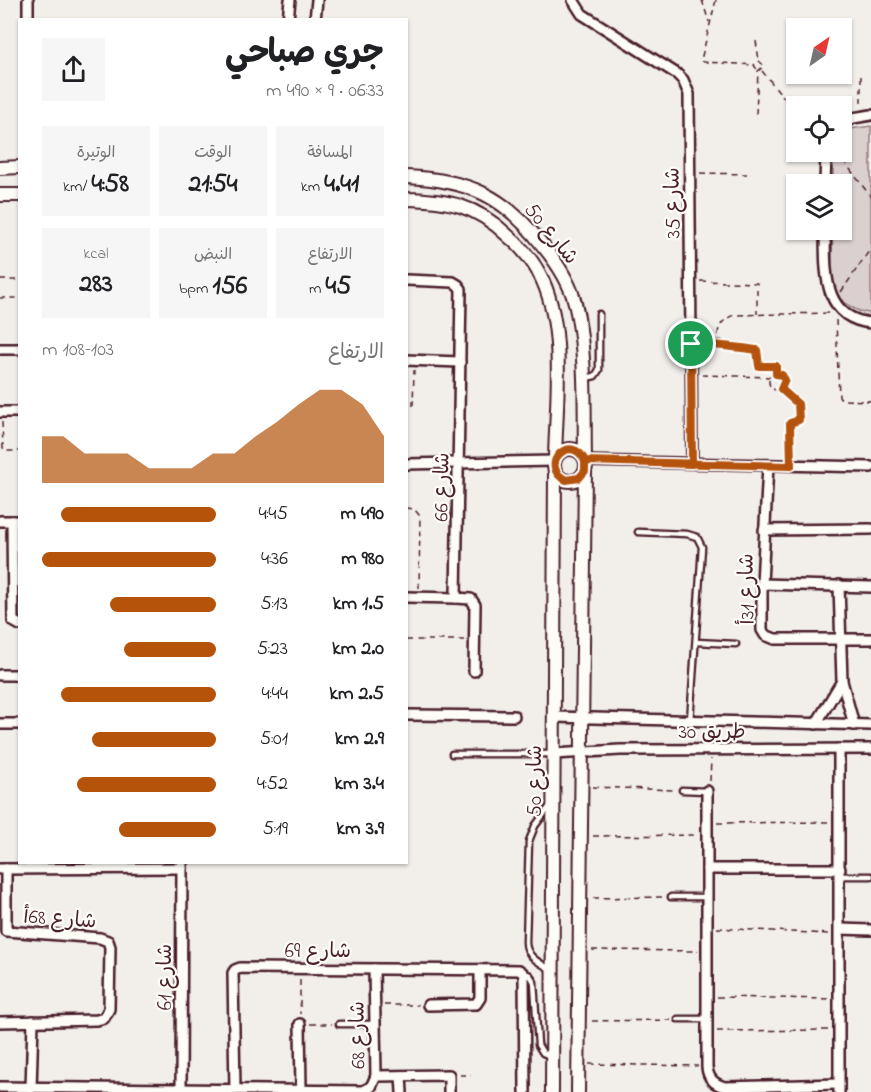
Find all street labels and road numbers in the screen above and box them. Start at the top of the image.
street label: شارع 35 [658,167,690,239]
street label: شارع 50 [516,197,585,272]
street label: شارع 66 [427,452,459,522]
street label: شارع 31أ [732,553,764,625]
street label: طريق 30 [678,718,746,748]
street label: شارع 50 [521,745,551,817]
street label: شارع 68أ [22,902,97,938]
street label: شارع 69 [285,937,351,967]
street label: شارع 61 [151,944,181,1010]
street label: شارع 68 [343,1001,375,1069]

